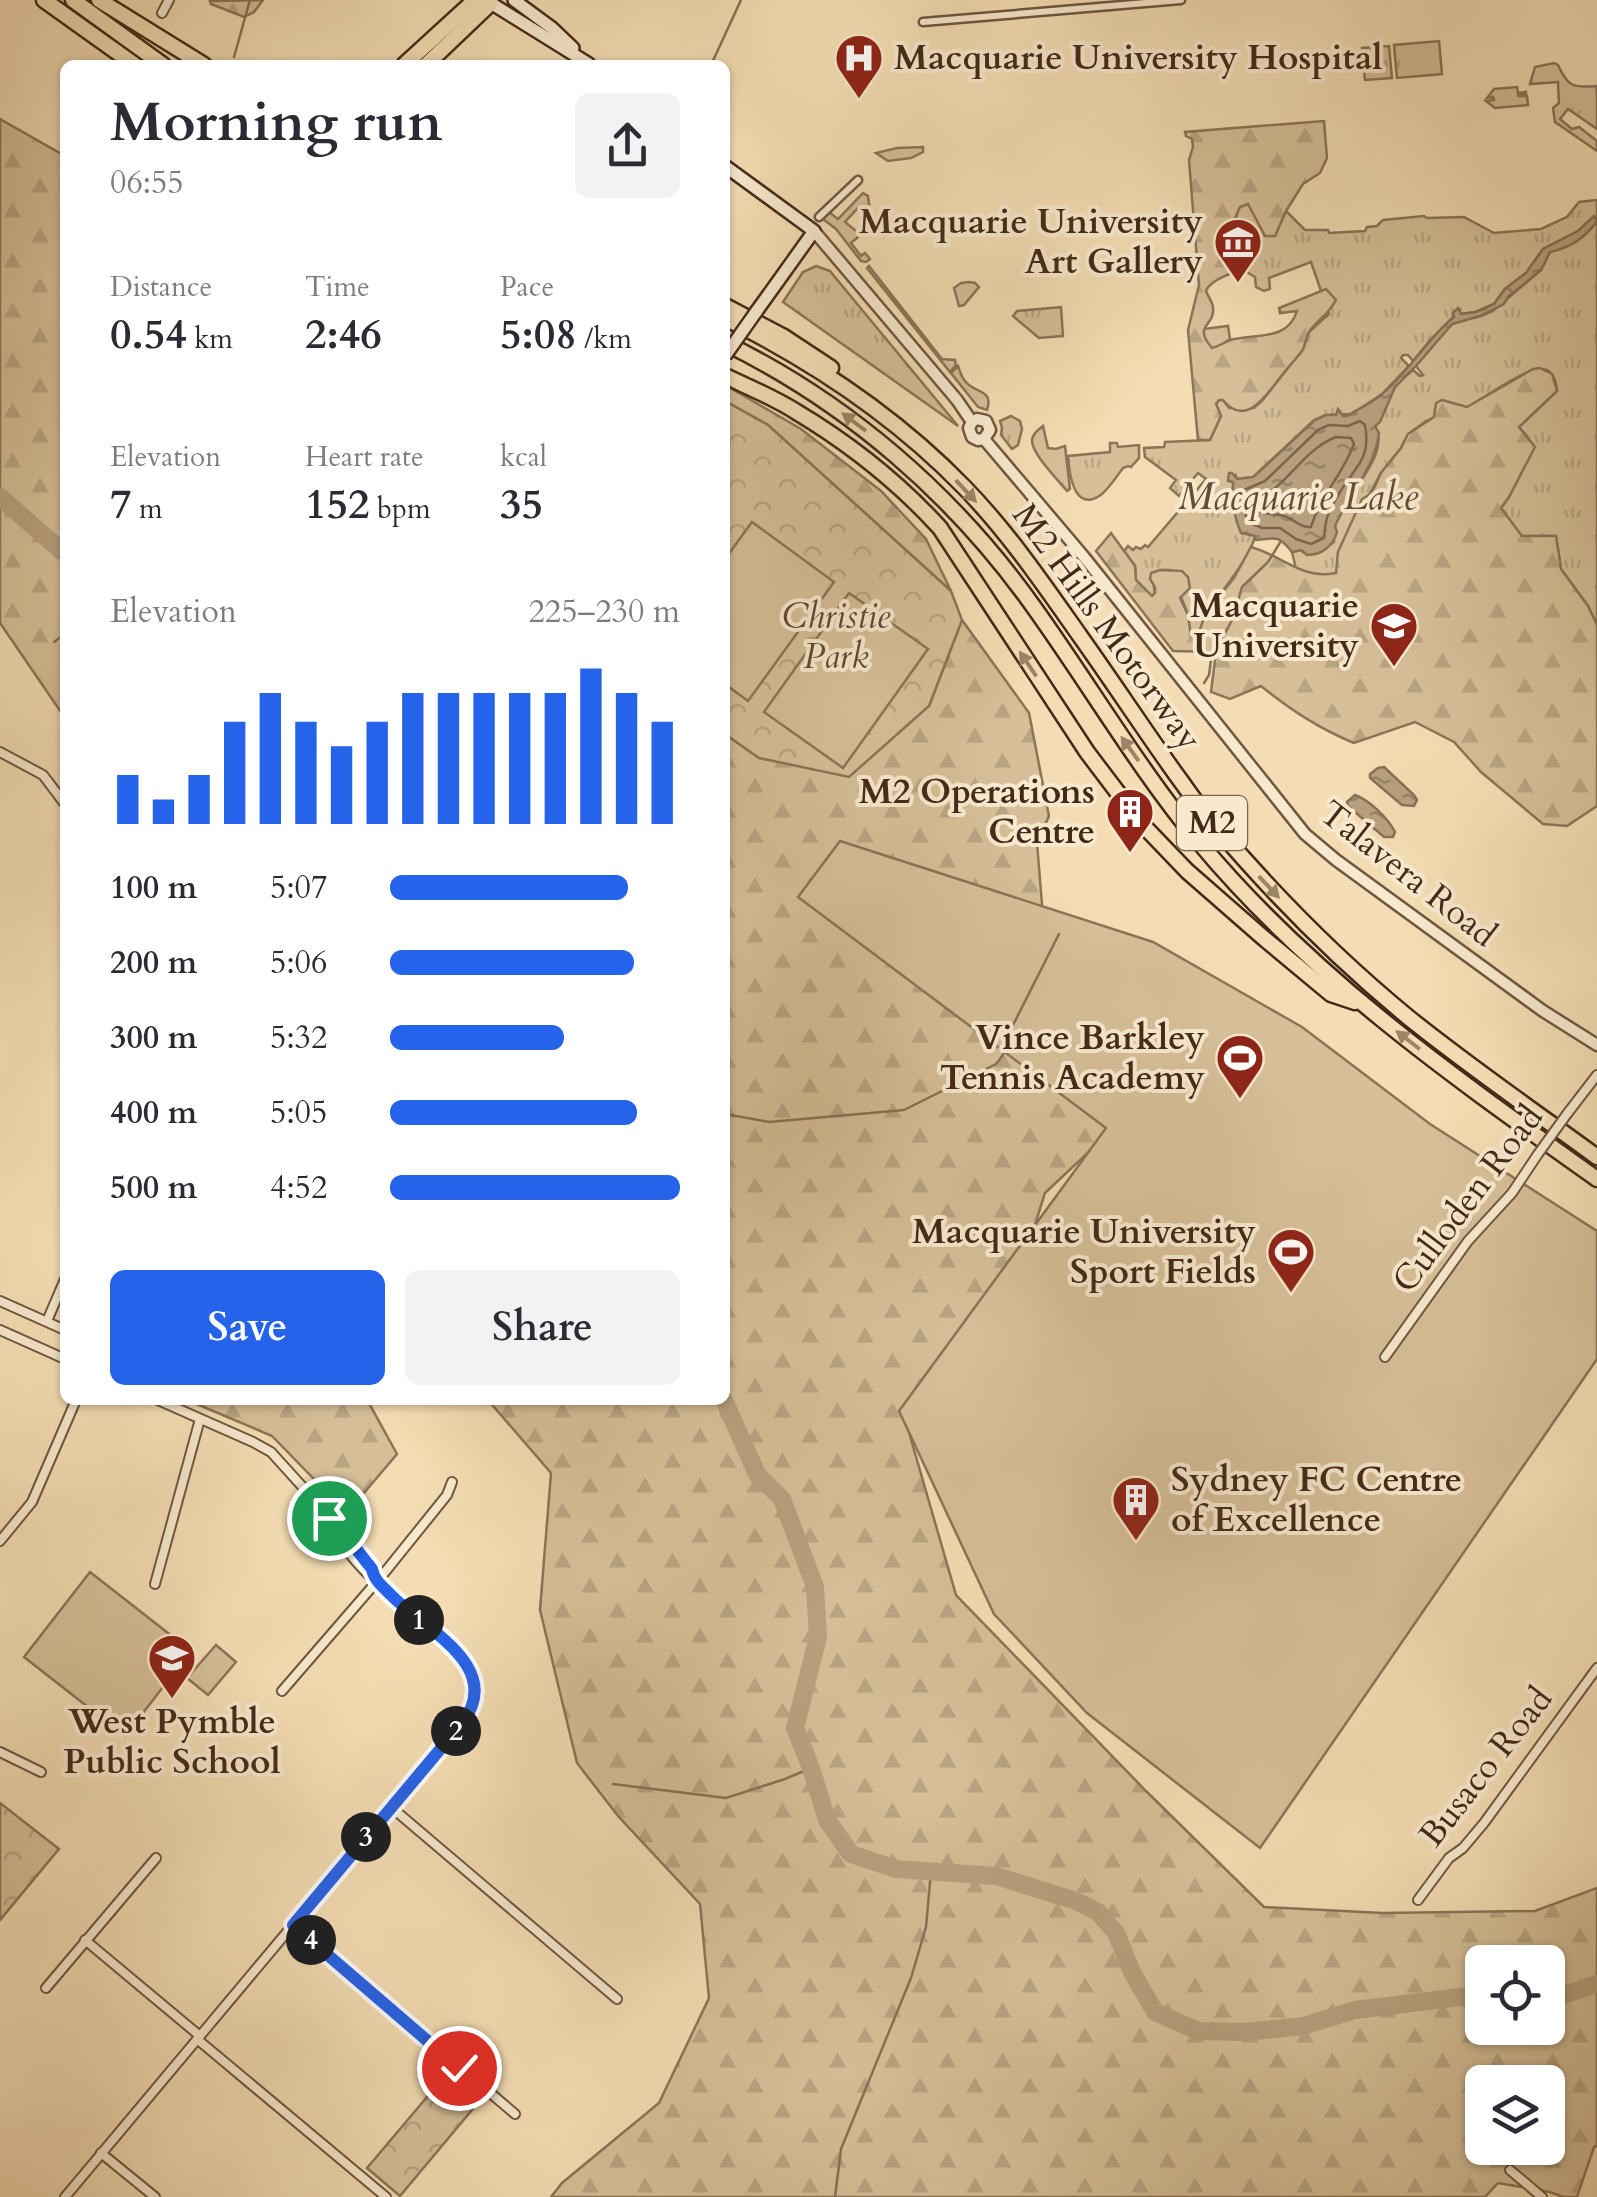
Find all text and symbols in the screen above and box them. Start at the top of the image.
hospital icon: Macquarie University Hospital [833,32,885,100]
place label: Macquarie University Hospital [894,34,1383,82]
text: Morning run [110,86,443,160]
button: share [575,93,680,198]
text: 06:55 [110,161,184,205]
place label: Macquarie University Art Gallery [859,198,1203,286]
museum icon: Macquarie University Art Gallery [1212,216,1264,284]
text: Distance [110,268,212,306]
text: Time [305,268,370,306]
text: Pace [500,268,554,306]
text: 0.54 [110,306,187,363]
text: 2:46 [305,306,382,363]
text: 5:08 [500,306,577,363]
text: km [187,320,233,358]
text: /km [577,320,632,358]
one-way arrow [841,413,867,433]
text: Elevation [110,438,221,476]
text: Heart rate [305,438,424,476]
text: kcal [500,438,547,476]
water label: Macquarie Lake [1178,471,1418,523]
text: 7 [110,476,132,533]
text: 152 [305,476,370,533]
text: 35 [500,476,543,533]
one-way arrow [954,478,977,502]
text: m [132,490,163,528]
text: bpm [370,490,431,528]
street label: M2 Hills Motorway [1001,494,1213,761]
place label: Macquarie University [1190,582,1359,670]
text: Elevation [110,590,237,634]
text: 225–230 m [528,590,680,634]
park label: Christie Park [782,593,891,681]
school or university icon: Macquarie University [1368,600,1420,668]
one-way arrow [1020,650,1038,677]
one-way arrow [1121,736,1140,762]
place label: M2 Operations Centre [859,768,1095,856]
building icon: M2 Operations Centre [1104,786,1156,854]
street label: Talavera Road [1309,790,1507,959]
road number: M2 [1177,796,1247,850]
text: 100 m [110,866,197,910]
text: 5:07 [270,866,327,910]
one-way arrow [1257,875,1280,899]
text: 200 m [110,941,197,985]
text: 5:06 [270,941,327,985]
place label: Vince Barkley Tennis Academy [940,1014,1205,1102]
text: 300 m [110,1016,197,1060]
text: 5:32 [270,1016,327,1060]
one-way arrow [1395,1030,1421,1051]
sports icon: Vince Barkley Tennis Academy [1214,1032,1266,1100]
text: 400 m [110,1091,197,1135]
text: 5:05 [270,1091,327,1135]
street label: Culloden Road [1382,1095,1555,1303]
text: 500 m [110,1166,197,1210]
text: 4:52 [270,1166,327,1210]
place label: Macquarie University Sport Fields [912,1208,1256,1296]
sports icon: Macquarie University Sport Fields [1265,1226,1317,1294]
button: Save [110,1270,385,1385]
button: Share [405,1270,680,1385]
place label: Sydney FC Centre of Excellence [1171,1456,1462,1544]
building icon: Sydney FC Centre of Excellence [1110,1474,1162,1542]
pin [287,1476,372,1561]
icon: arrive [302,1491,357,1546]
pin: 1 [394,1595,444,1645]
text: 1 [412,1601,426,1639]
school or university icon: West Pymble Public School [146,1632,198,1700]
street label: Busaco Road [1408,1677,1564,1857]
place label: West Pymble Public School [63,1698,281,1786]
pin: 2 [431,1706,481,1756]
text: 2 [449,1712,463,1750]
pin: 3 [341,1812,391,1862]
text: 3 [359,1818,373,1856]
pin: 4 [286,1915,336,1965]
text: 4 [304,1921,318,1959]
map controls [1465,1945,1565,2165]
button: locate [1465,1945,1565,2045]
pin [417,2026,502,2111]
icon: check [432,2041,487,2096]
button: layers [1465,2065,1565,2165]

